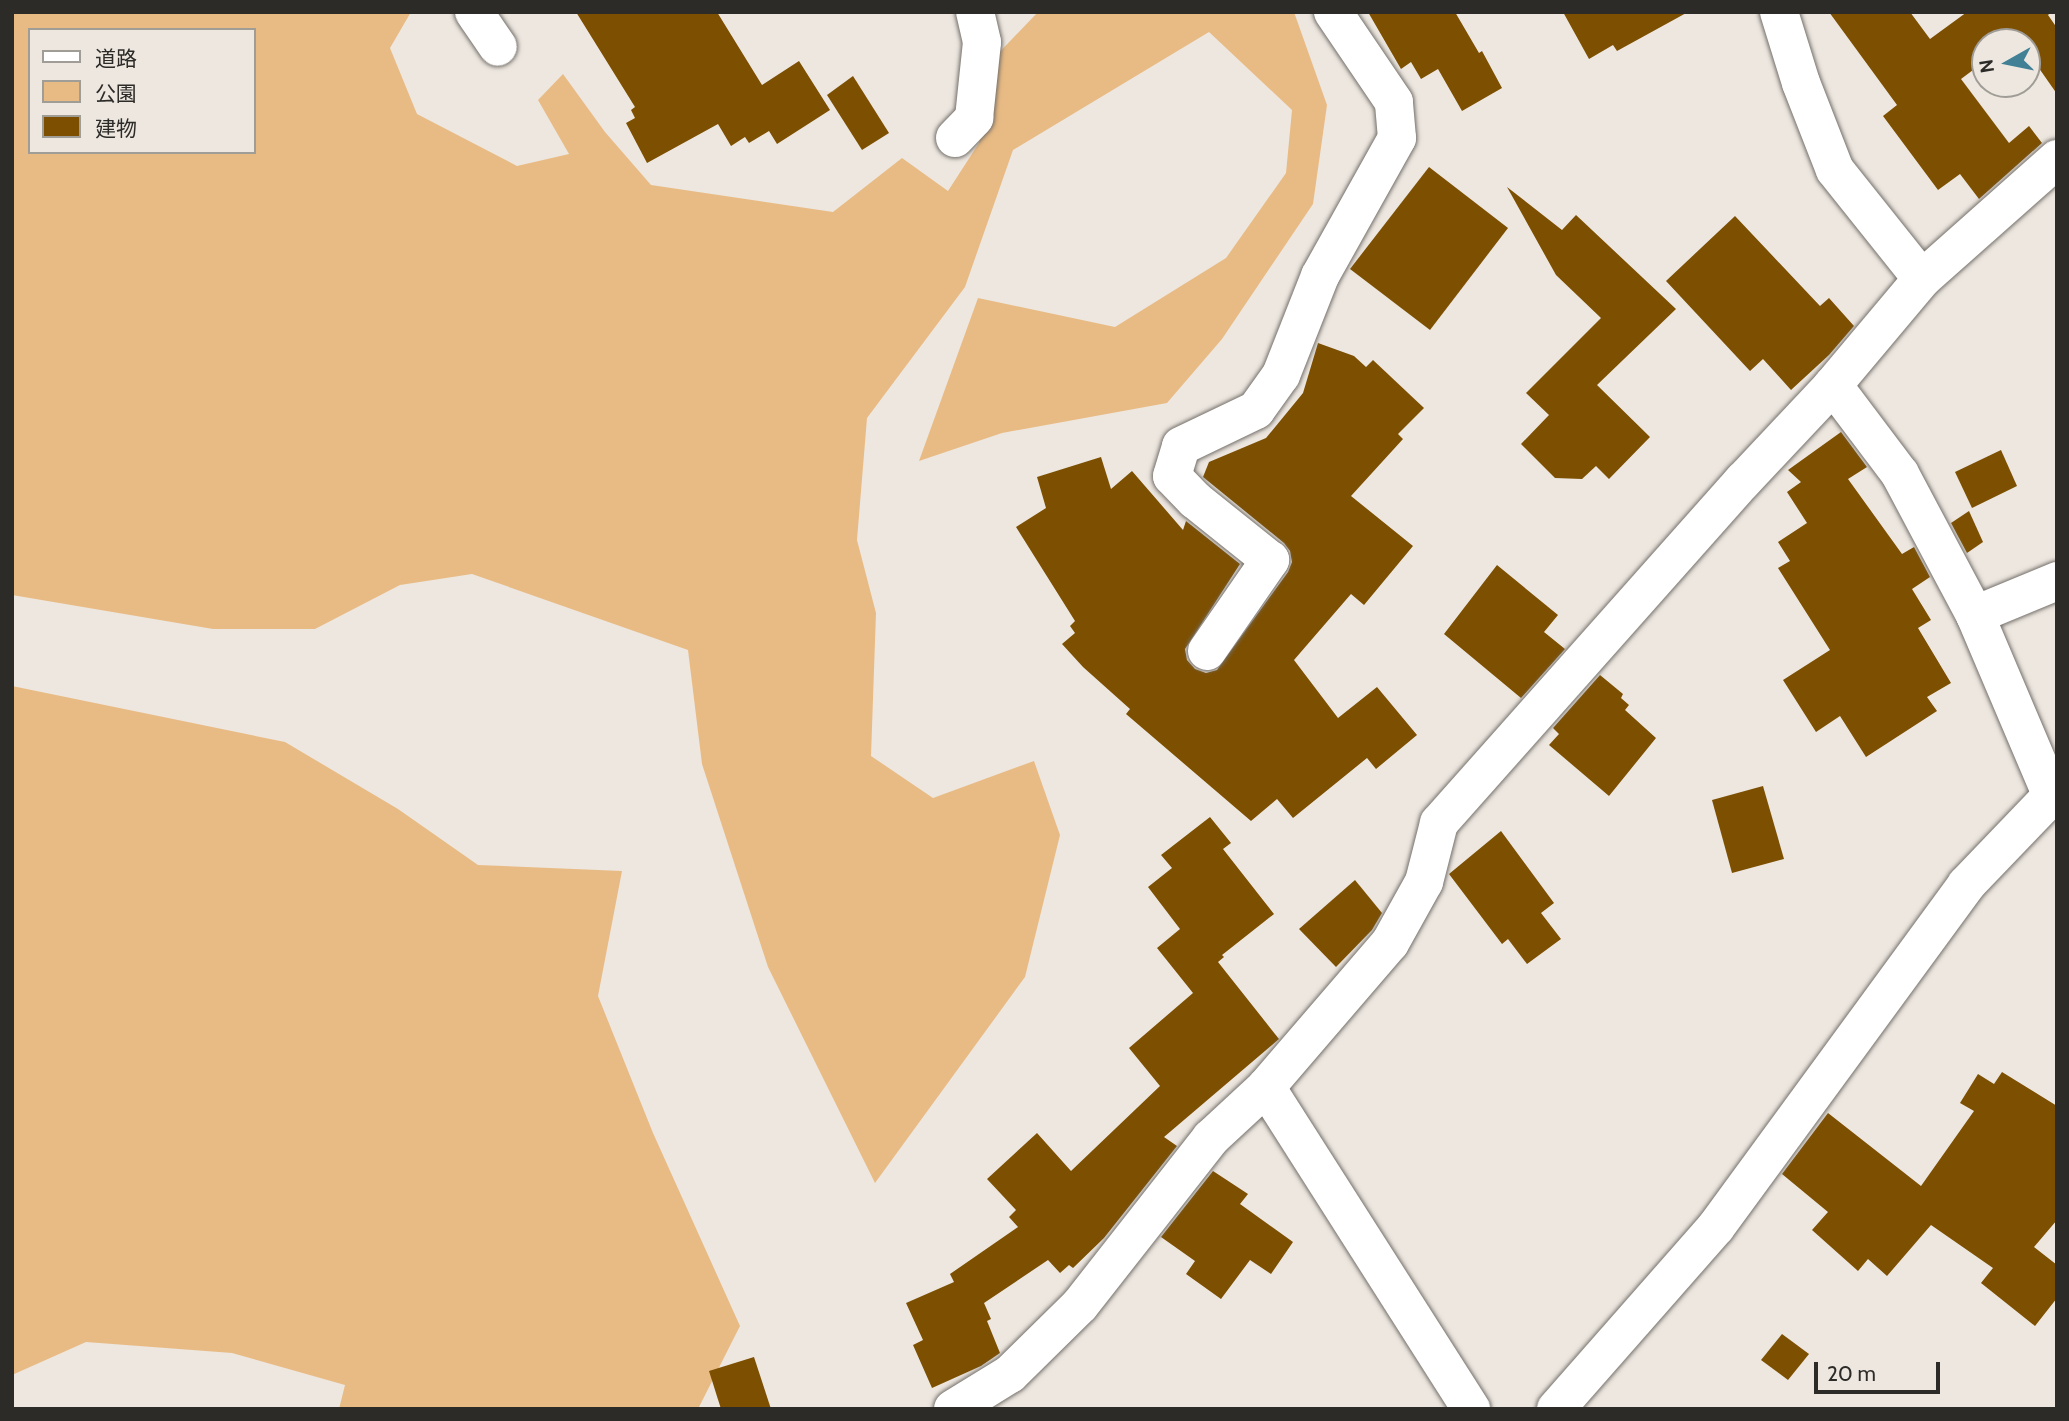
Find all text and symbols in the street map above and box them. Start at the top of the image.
legend [28,28,256,154]
north arrow [1971,28,2041,98]
text: 道路 [95,46,137,71]
text: N [1974,58,1999,74]
text: 公園 [95,81,137,106]
text: 建物 [95,116,137,141]
scale bar [1817,1348,1943,1392]
text: 20 m [1827,1361,1876,1386]

